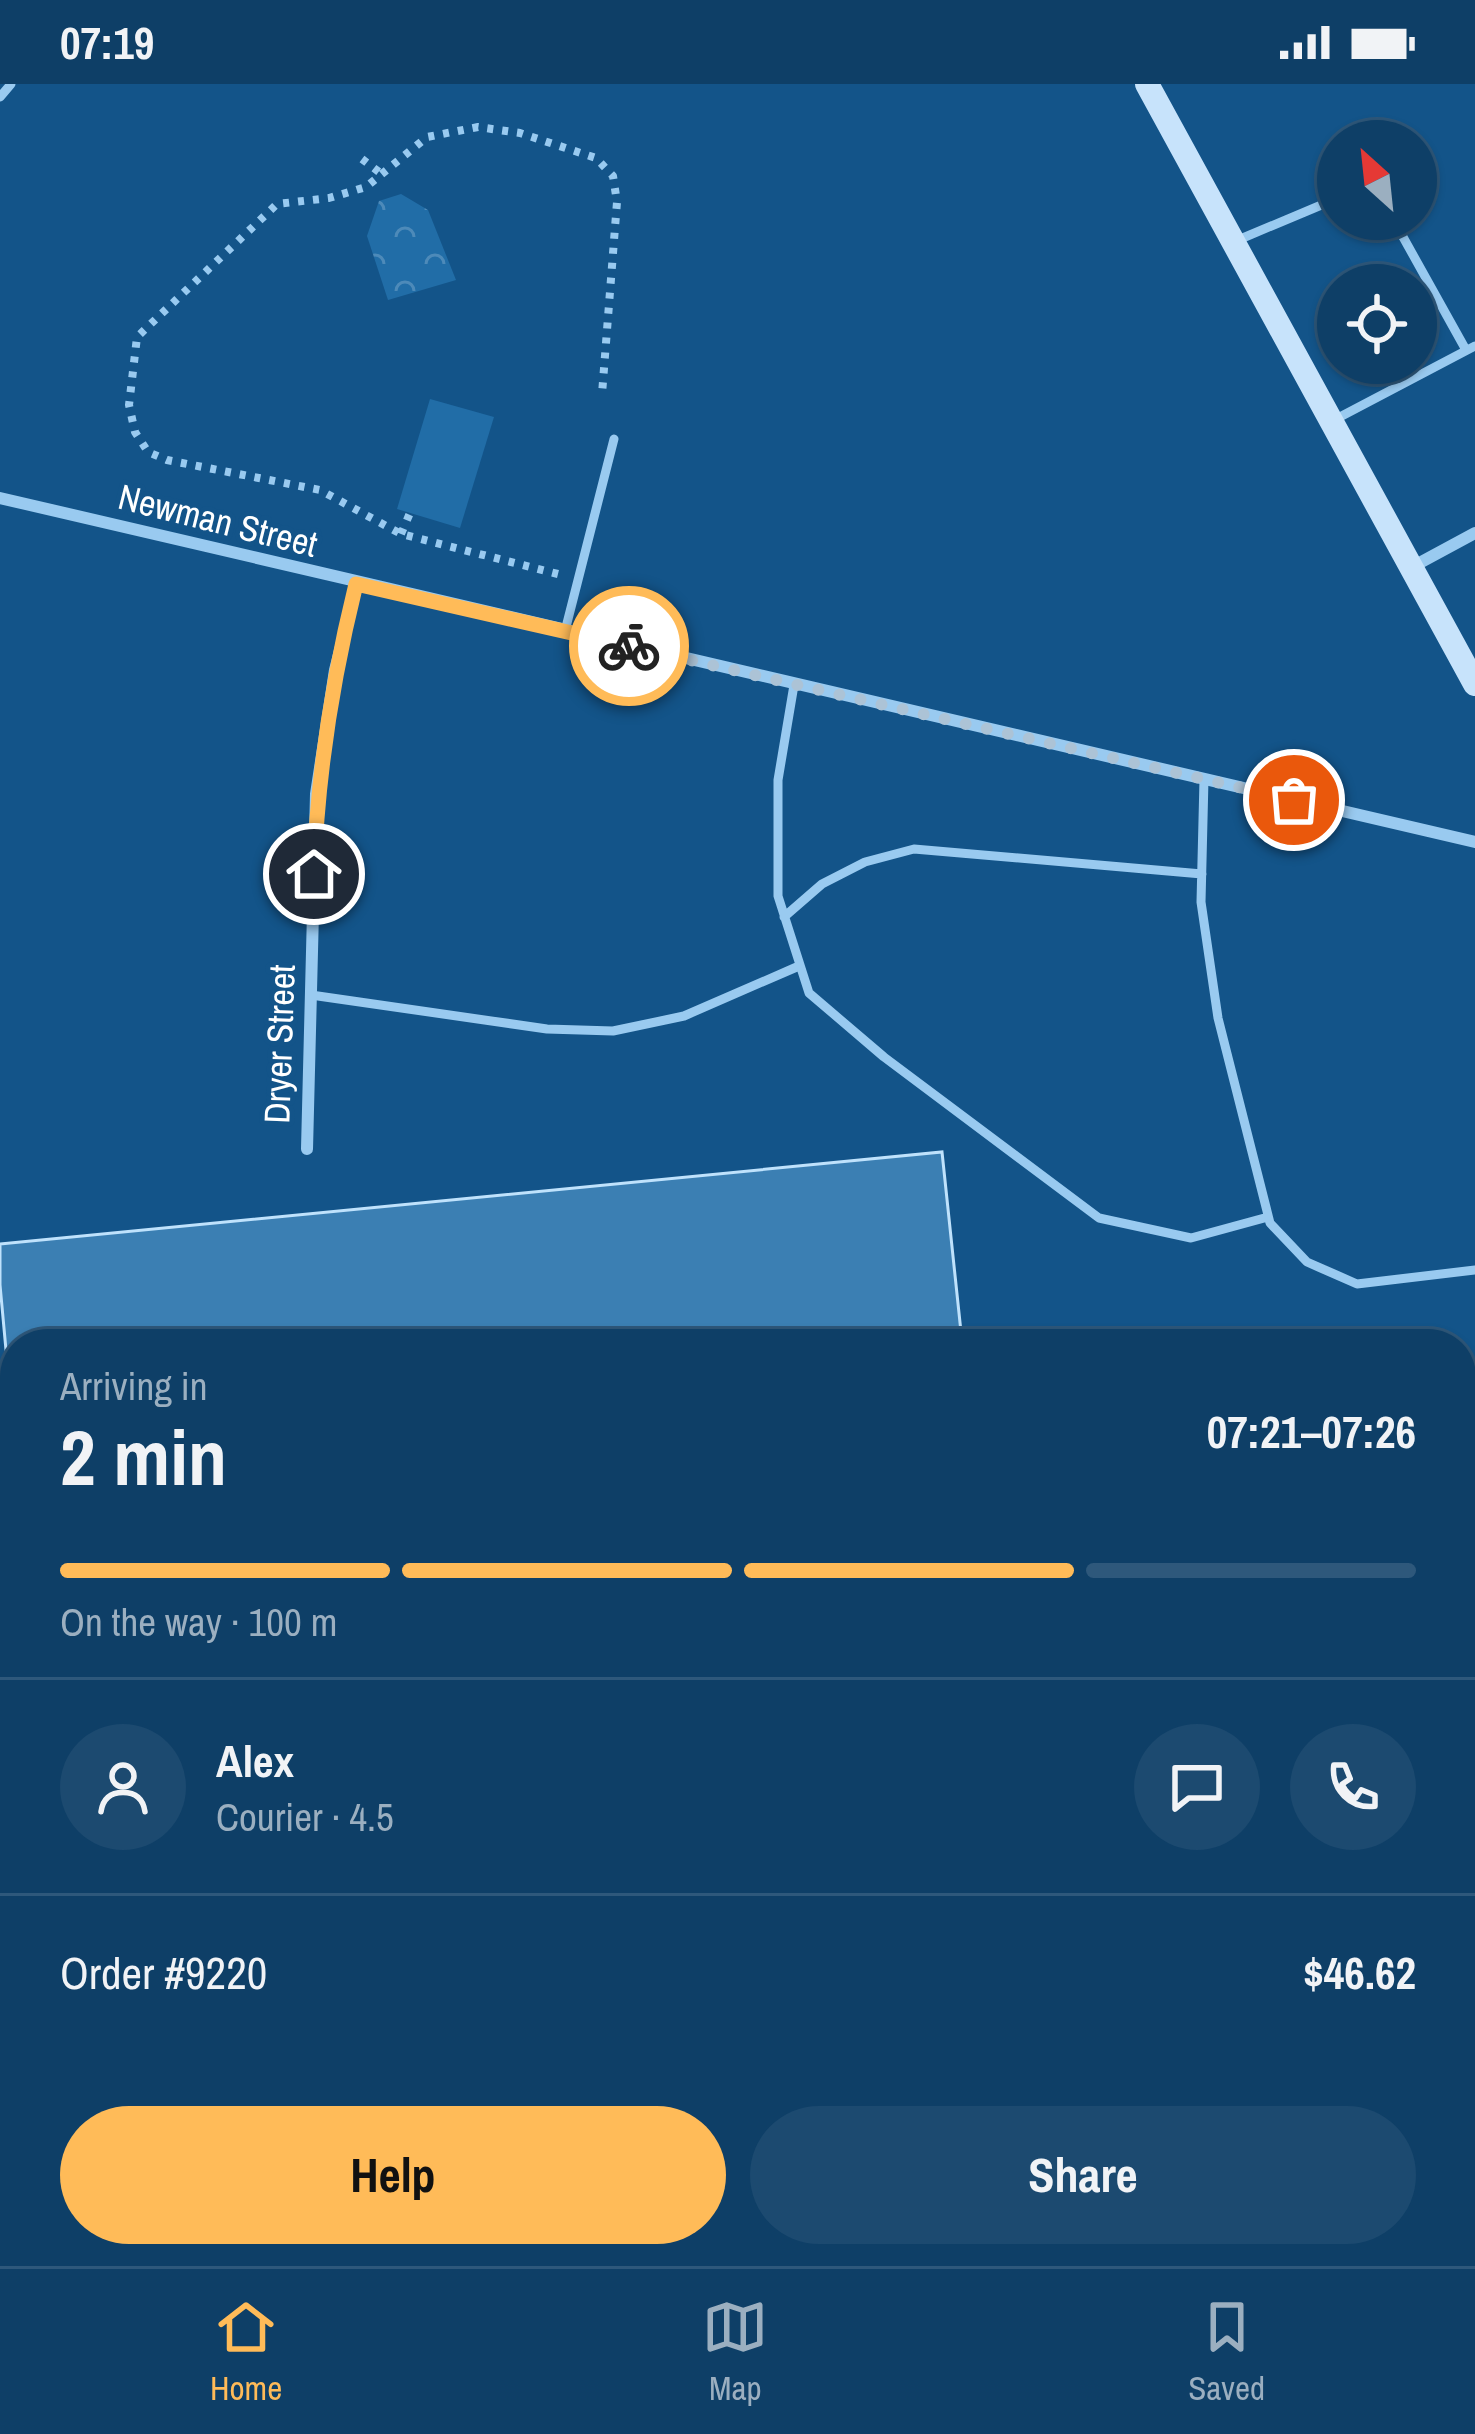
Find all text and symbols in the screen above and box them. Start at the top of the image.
text: 07:19 [60,12,154,73]
north arrow [1317,120,1437,240]
map controls [1317,120,1437,384]
button: locate [1317,264,1437,384]
street label: Newman Street [113,472,323,568]
courier [569,586,689,706]
icon: bike [596,613,662,679]
pin [1243,749,1345,851]
icon: bag [1261,767,1327,833]
pin [263,823,365,925]
icon: home [281,841,347,907]
street label: Dryer Street [252,964,306,1124]
text: Arriving in [60,1360,208,1412]
text: 07:21–07:26 [1207,1401,1416,1462]
text: 2 min [60,1404,227,1509]
text: On the way · 100 m [60,1596,337,1648]
button: person [60,1724,186,1850]
button: chat [1134,1724,1260,1850]
button: phone [1290,1724,1416,1850]
text: Alex [216,1730,294,1791]
text: Courier · 4.5 [216,1791,394,1843]
text: Order #9220 [60,1942,267,2003]
text: $46.62 [1303,1942,1416,2003]
button: Help [60,2106,726,2244]
button: Share [750,2106,1416,2244]
tab: Home [210,2294,282,2410]
tab: Map [702,2294,768,2410]
tab: Saved [1188,2294,1265,2410]

